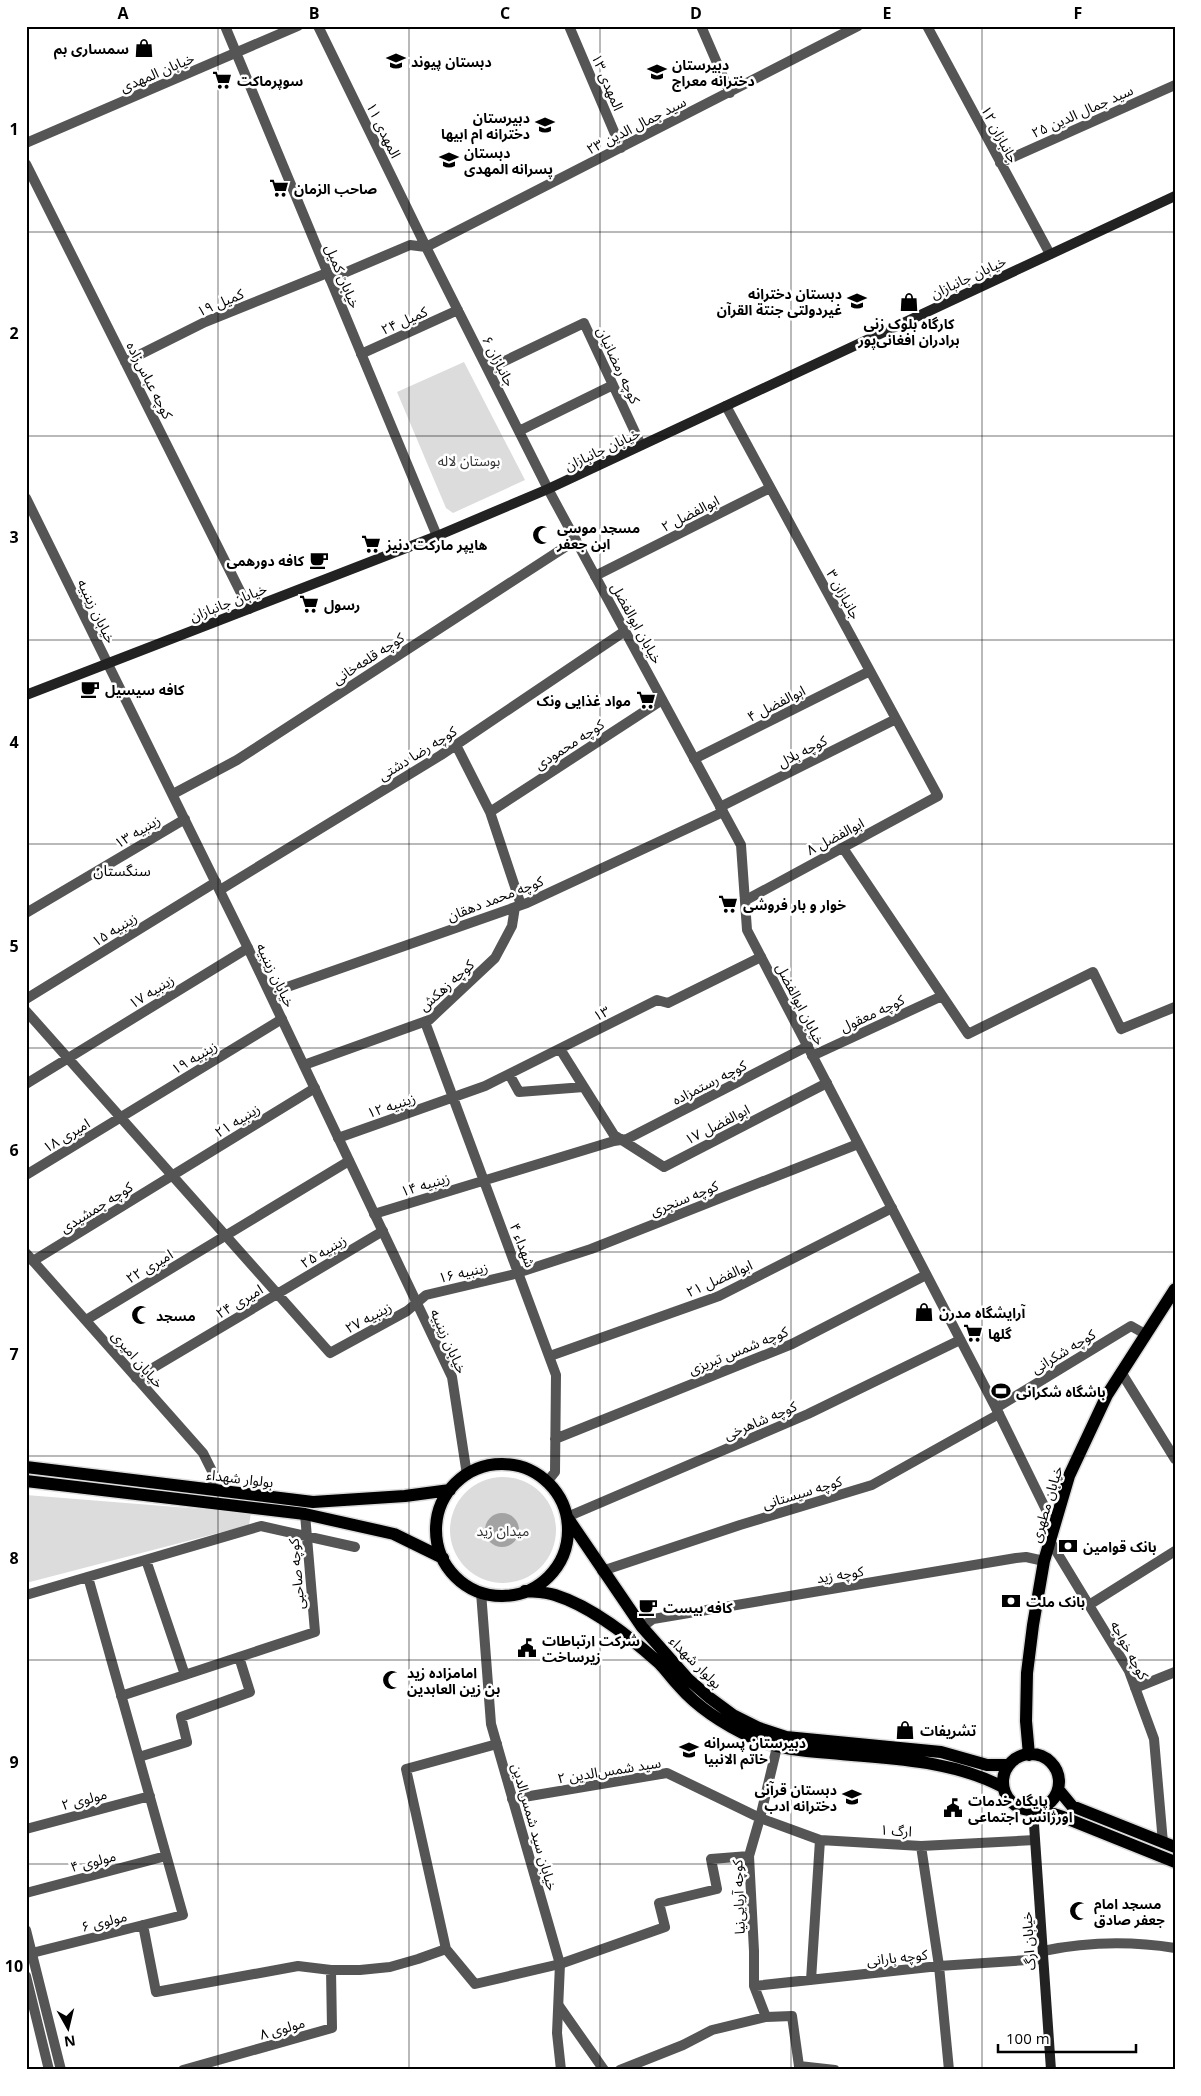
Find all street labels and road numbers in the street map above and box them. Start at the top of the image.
street label: خیابان المهدی [117,48,197,96]
street label: المهدی ۱۳ [588,51,628,113]
street label: سید جمال الدین ۲۵ [1028,80,1136,142]
street label: سید جمال الدین ۲۳ [583,92,689,158]
street label: المهدی ۱۱ [362,99,406,161]
street label: جانبازان ۱۲ [977,102,1023,166]
street label: خیابان کمیل [321,241,365,311]
street label: خیابان جانبازان [927,251,1009,303]
street label: کمیل ۱۹ [194,284,246,320]
street label: کمیل ۲۴ [378,301,430,339]
street label: کوچه رمضانیان [592,323,645,407]
street label: جانبازان ۶ [478,332,520,390]
street label: کوچه عباس‌زاده [121,338,178,423]
street label: خیابان جانبازان [561,423,643,475]
street label: ابوالفضل ۲ [658,490,722,536]
street label: جانبازان ۳ [823,566,865,622]
street label: خیابان زینبیه [73,576,121,646]
street label: خیابان جانبازان [187,579,269,625]
street label: خیابان ابوالفضل [607,579,667,667]
street label: کوچه قلعه‌خانی [328,628,408,689]
street label: ابوالفضل ۴ [744,680,808,726]
street label: کوچه محمودی [531,714,608,774]
street label: کوچه رضا دشتی [374,721,461,786]
street label: کوچه بلال [774,730,831,772]
street label: زینبیه ۱۳ [111,810,163,852]
street label: ابوالفضل ۸ [803,813,867,859]
street label: کوچه محمد دهقان [444,871,547,926]
street label: زینبیه ۱۵ [88,908,140,950]
street label: خیابان زینبیه [252,940,300,1010]
street label: کوچه زهکش [414,955,479,1016]
street label: خیابان ابوالفضل [772,960,830,1048]
street label: زینبیه ۱۷ [125,970,177,1012]
street label: کوچه معقول [837,990,908,1037]
street label: ۱۳ [590,1001,612,1025]
street label: زینبیه ۱۹ [168,1036,220,1078]
street label: کوچه رستمزاده [669,1055,750,1110]
street label: زینبیه ۱۲ [364,1088,418,1122]
street label: زینبیه ۲۱ [211,1099,263,1141]
street label: ابوالفضل ۱۷ [681,1099,753,1149]
street label: امیری ۱۸ [39,1114,93,1156]
street label: زینبیه ۱۴ [398,1168,452,1200]
street label: کوچه سنجری [647,1176,722,1221]
street label: کوچه جمشیدی [56,1177,137,1238]
street label: شهداء ۴ [506,1220,540,1270]
street label: زینبیه ۲۵ [297,1230,349,1272]
street label: امیری ۲۲ [122,1245,176,1287]
street label: ابوالفضل ۲۱ [683,1255,755,1301]
street label: زینبیه ۱۶ [436,1257,490,1287]
street label: امیری ۲۴ [212,1280,266,1322]
street label: زینبیه ۲۷ [341,1297,395,1337]
street label: خیابان زینبیه [426,1306,472,1376]
street label: کوچه شمس تبریزی [685,1321,791,1380]
street label: کوچه شکرانی [1027,1324,1099,1379]
street label: خیابان امیری [108,1326,168,1392]
street label: کوچه شاهرخی [721,1396,800,1445]
street label: خیابان مطهری [1025,1463,1067,1545]
street label: بولوار شهداء [205,1464,275,1492]
street label: کوچه سیستانی [760,1471,845,1514]
street label: کوچه صاحبی [283,1537,310,1610]
street label: کوچه زید [815,1561,865,1588]
street label: کوچه خواجه [1106,1617,1154,1684]
street label: بولوار شهداء [665,1631,727,1693]
street label: سید شمس‌الدین ۲ [556,1752,662,1788]
street label: خیابان سید شمس‌الدین [508,1761,562,1893]
street label: مولوی ۲ [59,1784,109,1814]
street label: ارگ ۱ [879,1819,913,1841]
street label: مولوی ۴ [68,1846,118,1876]
street label: کوچه آریایی‌نیا [727,1859,750,1935]
street label: مولوی ۶ [79,1906,129,1936]
street label: خیابان ارگ [1016,1911,1040,1971]
street label: کوچه بارانی [866,1944,929,1971]
street label: مولوی ۸ [257,2012,307,2044]

